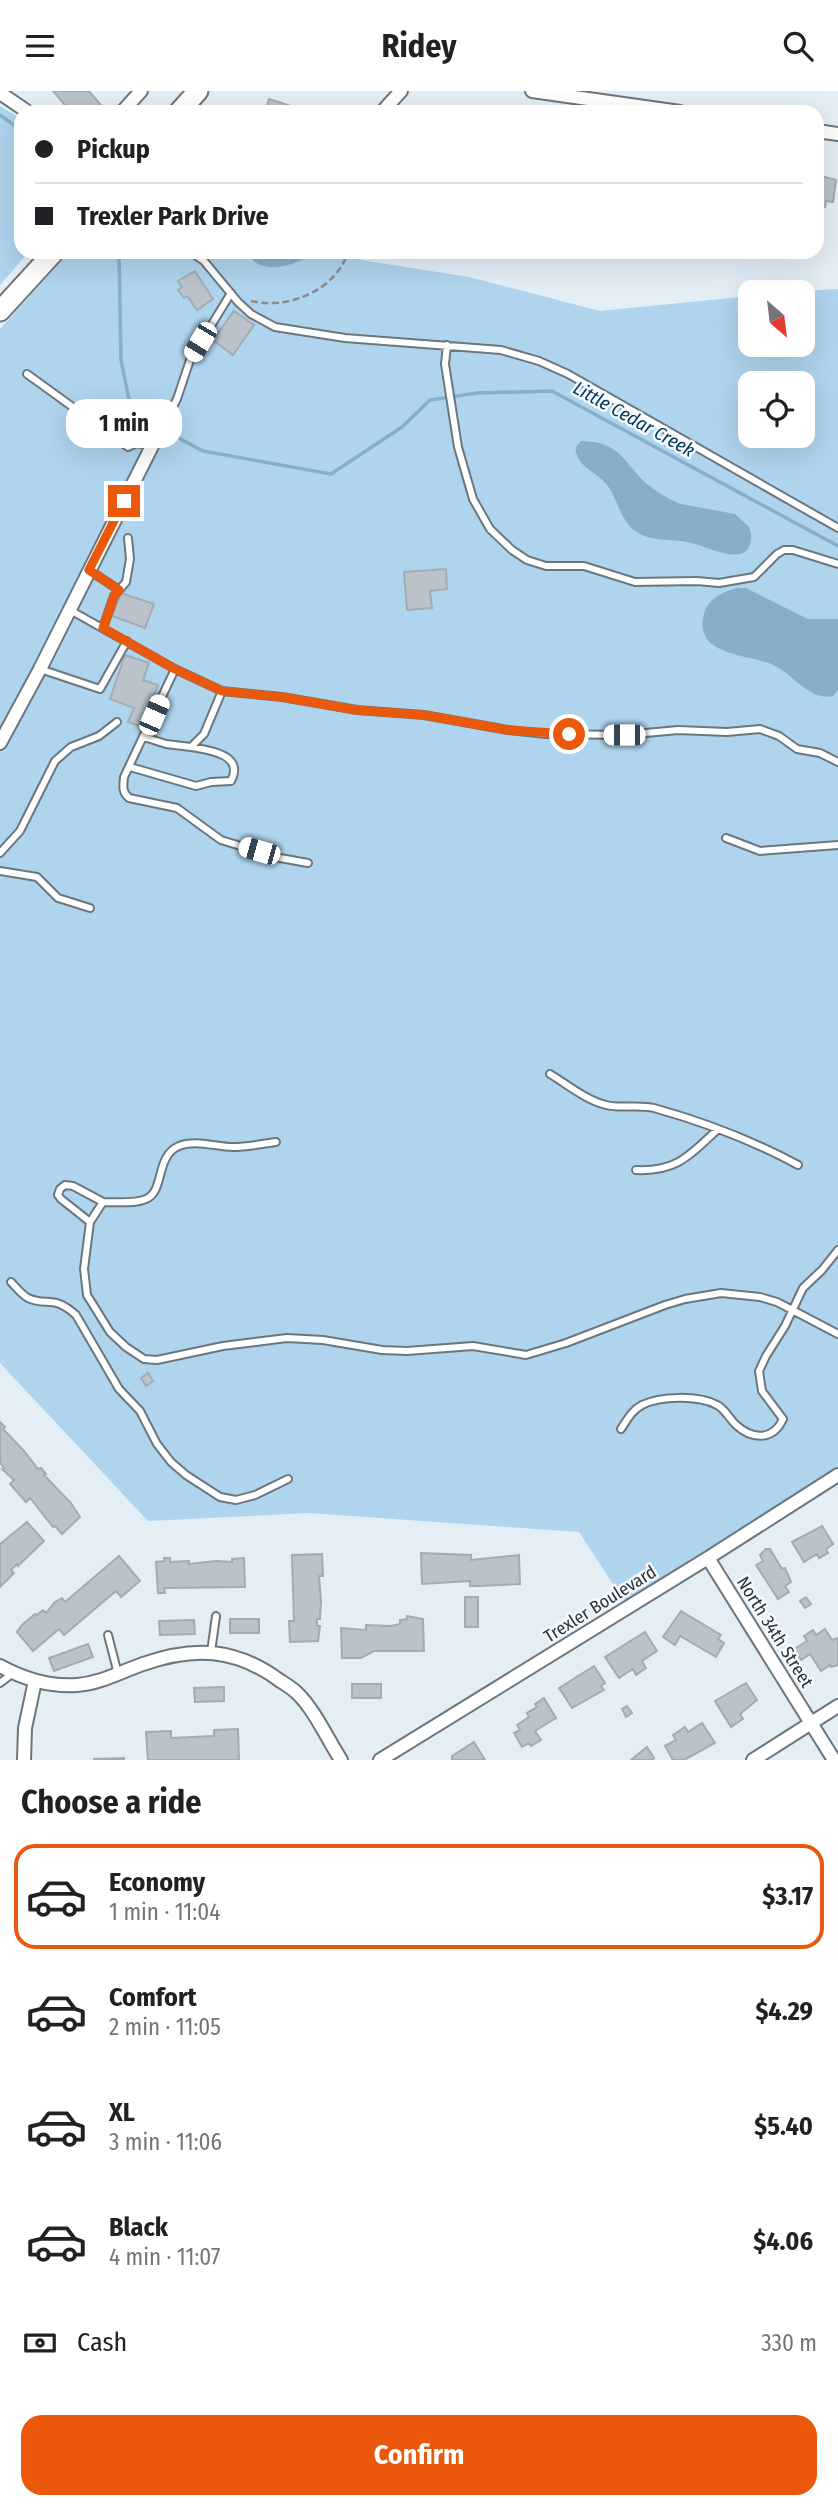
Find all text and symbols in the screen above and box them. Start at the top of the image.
icon: menu [21,27,59,65]
text: Ridey [382,27,456,65]
icon: search [779,27,817,65]
text: Pickup [77,134,150,165]
text: Trexler Park Drive [77,201,269,232]
north arrow [738,280,816,357]
map controls [738,280,815,448]
car [181,319,220,365]
button: locate [738,371,815,448]
water label: Little Cedar Creek [569,376,699,462]
callout: 1 min [66,399,182,449]
text: 1 min [99,409,149,437]
route end [108,485,140,517]
car [136,692,173,738]
route start [553,718,585,750]
car [604,725,646,746]
car [236,835,283,867]
street label: Trexler Boulevard [540,1561,660,1647]
street label: North 34th Street [732,1572,818,1692]
text: Choose a ride [21,1783,202,1821]
icon: car [25,1865,88,1928]
text: Economy [109,1867,205,1898]
text: $3.17 [762,1881,813,1912]
text: 1 min · 11:04 [109,1898,220,1926]
icon: car [25,1980,88,2043]
text: Comfort [109,1982,197,2013]
text: $4.29 [755,1996,813,2027]
text: 2 min · 11:05 [109,2013,221,2041]
icon: car [25,2095,88,2158]
text: XL [109,2097,135,2128]
text: $5.40 [754,2111,813,2142]
text: 3 min · 11:06 [109,2128,222,2156]
icon: car [25,2210,88,2273]
text: Black [109,2212,168,2243]
text: $4.06 [753,2226,813,2257]
text: 4 min · 11:07 [109,2243,220,2271]
icon: cash [21,2324,59,2362]
text: Cash [77,2327,127,2358]
text: 330 m [761,2329,817,2357]
button: Confirm [21,2415,817,2495]

